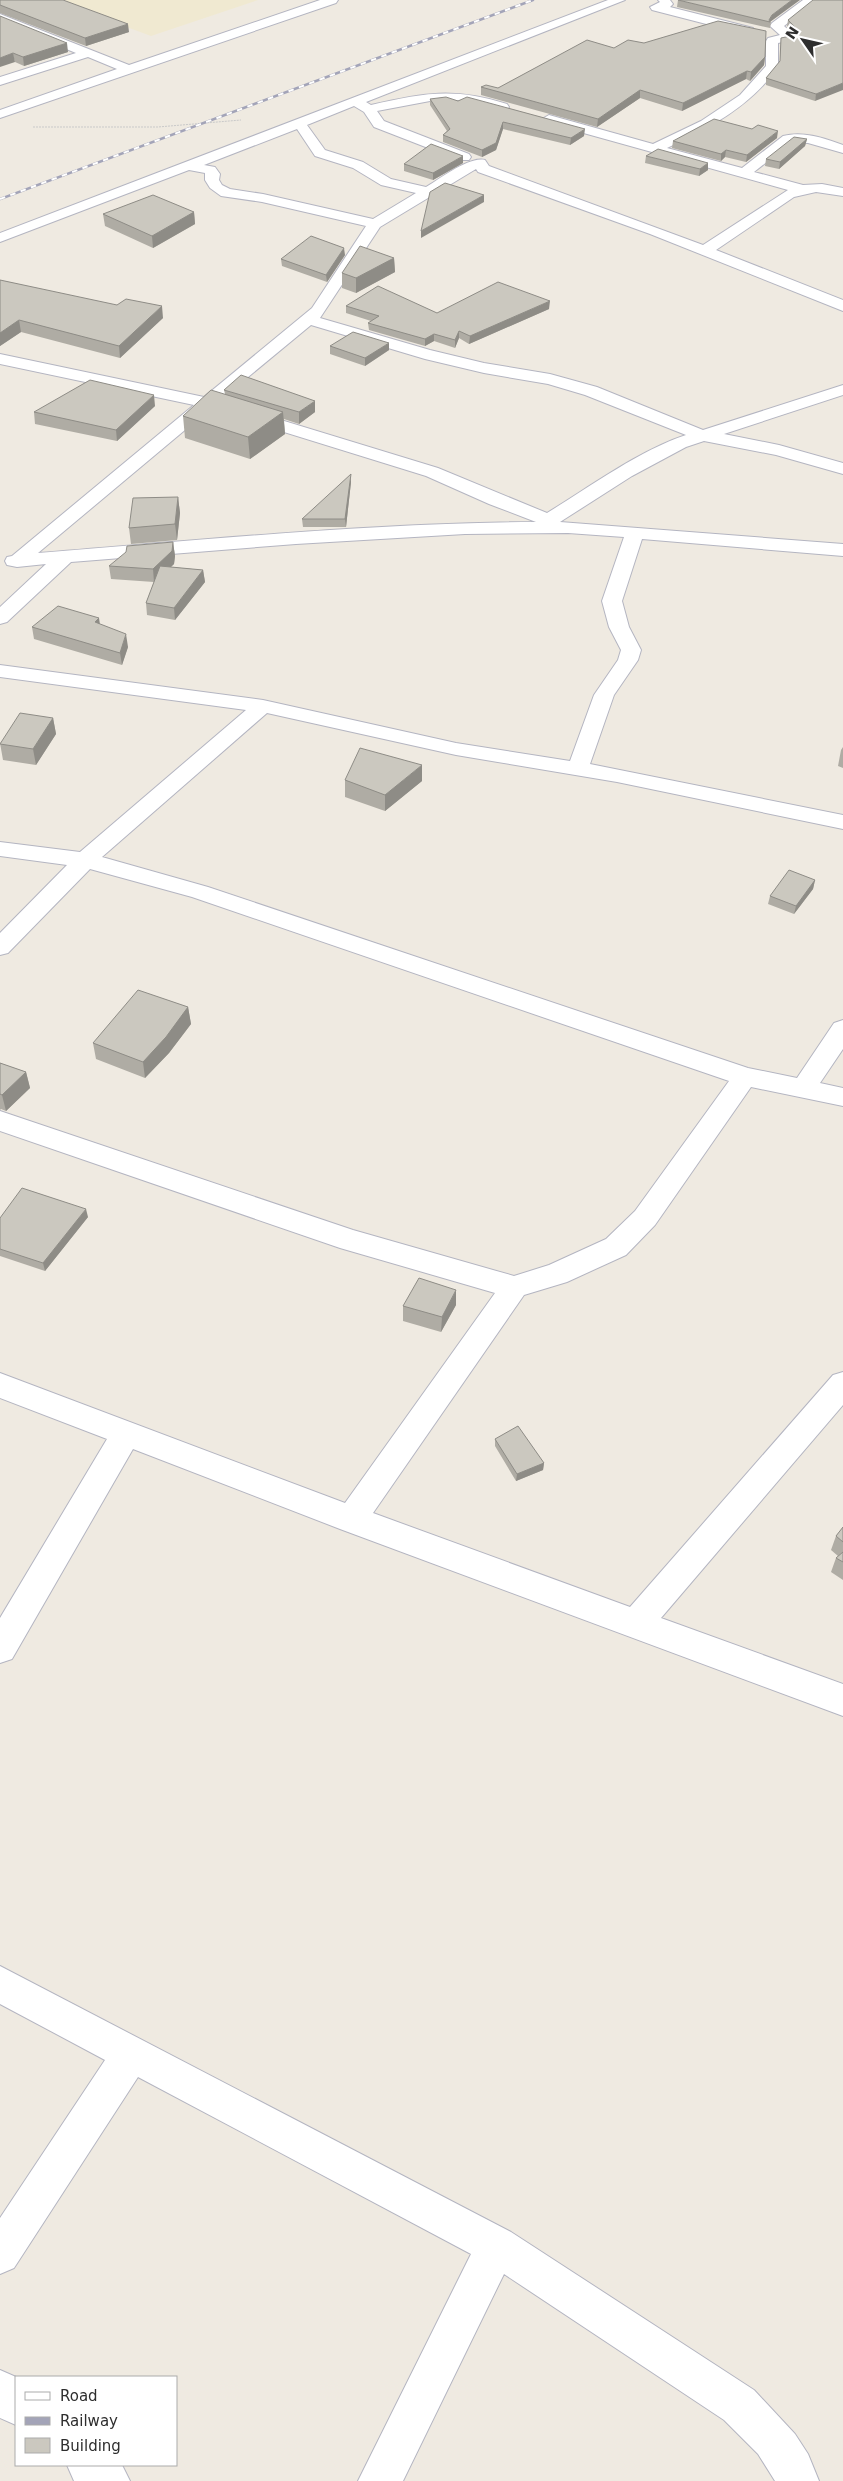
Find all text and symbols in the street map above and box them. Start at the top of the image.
north arrow [778,15,828,65]
text: N [782,23,802,42]
legend [15,2376,178,2466]
text: Road [60,2387,98,2405]
text: Railway [60,2412,118,2430]
text: Building [60,2437,121,2455]

